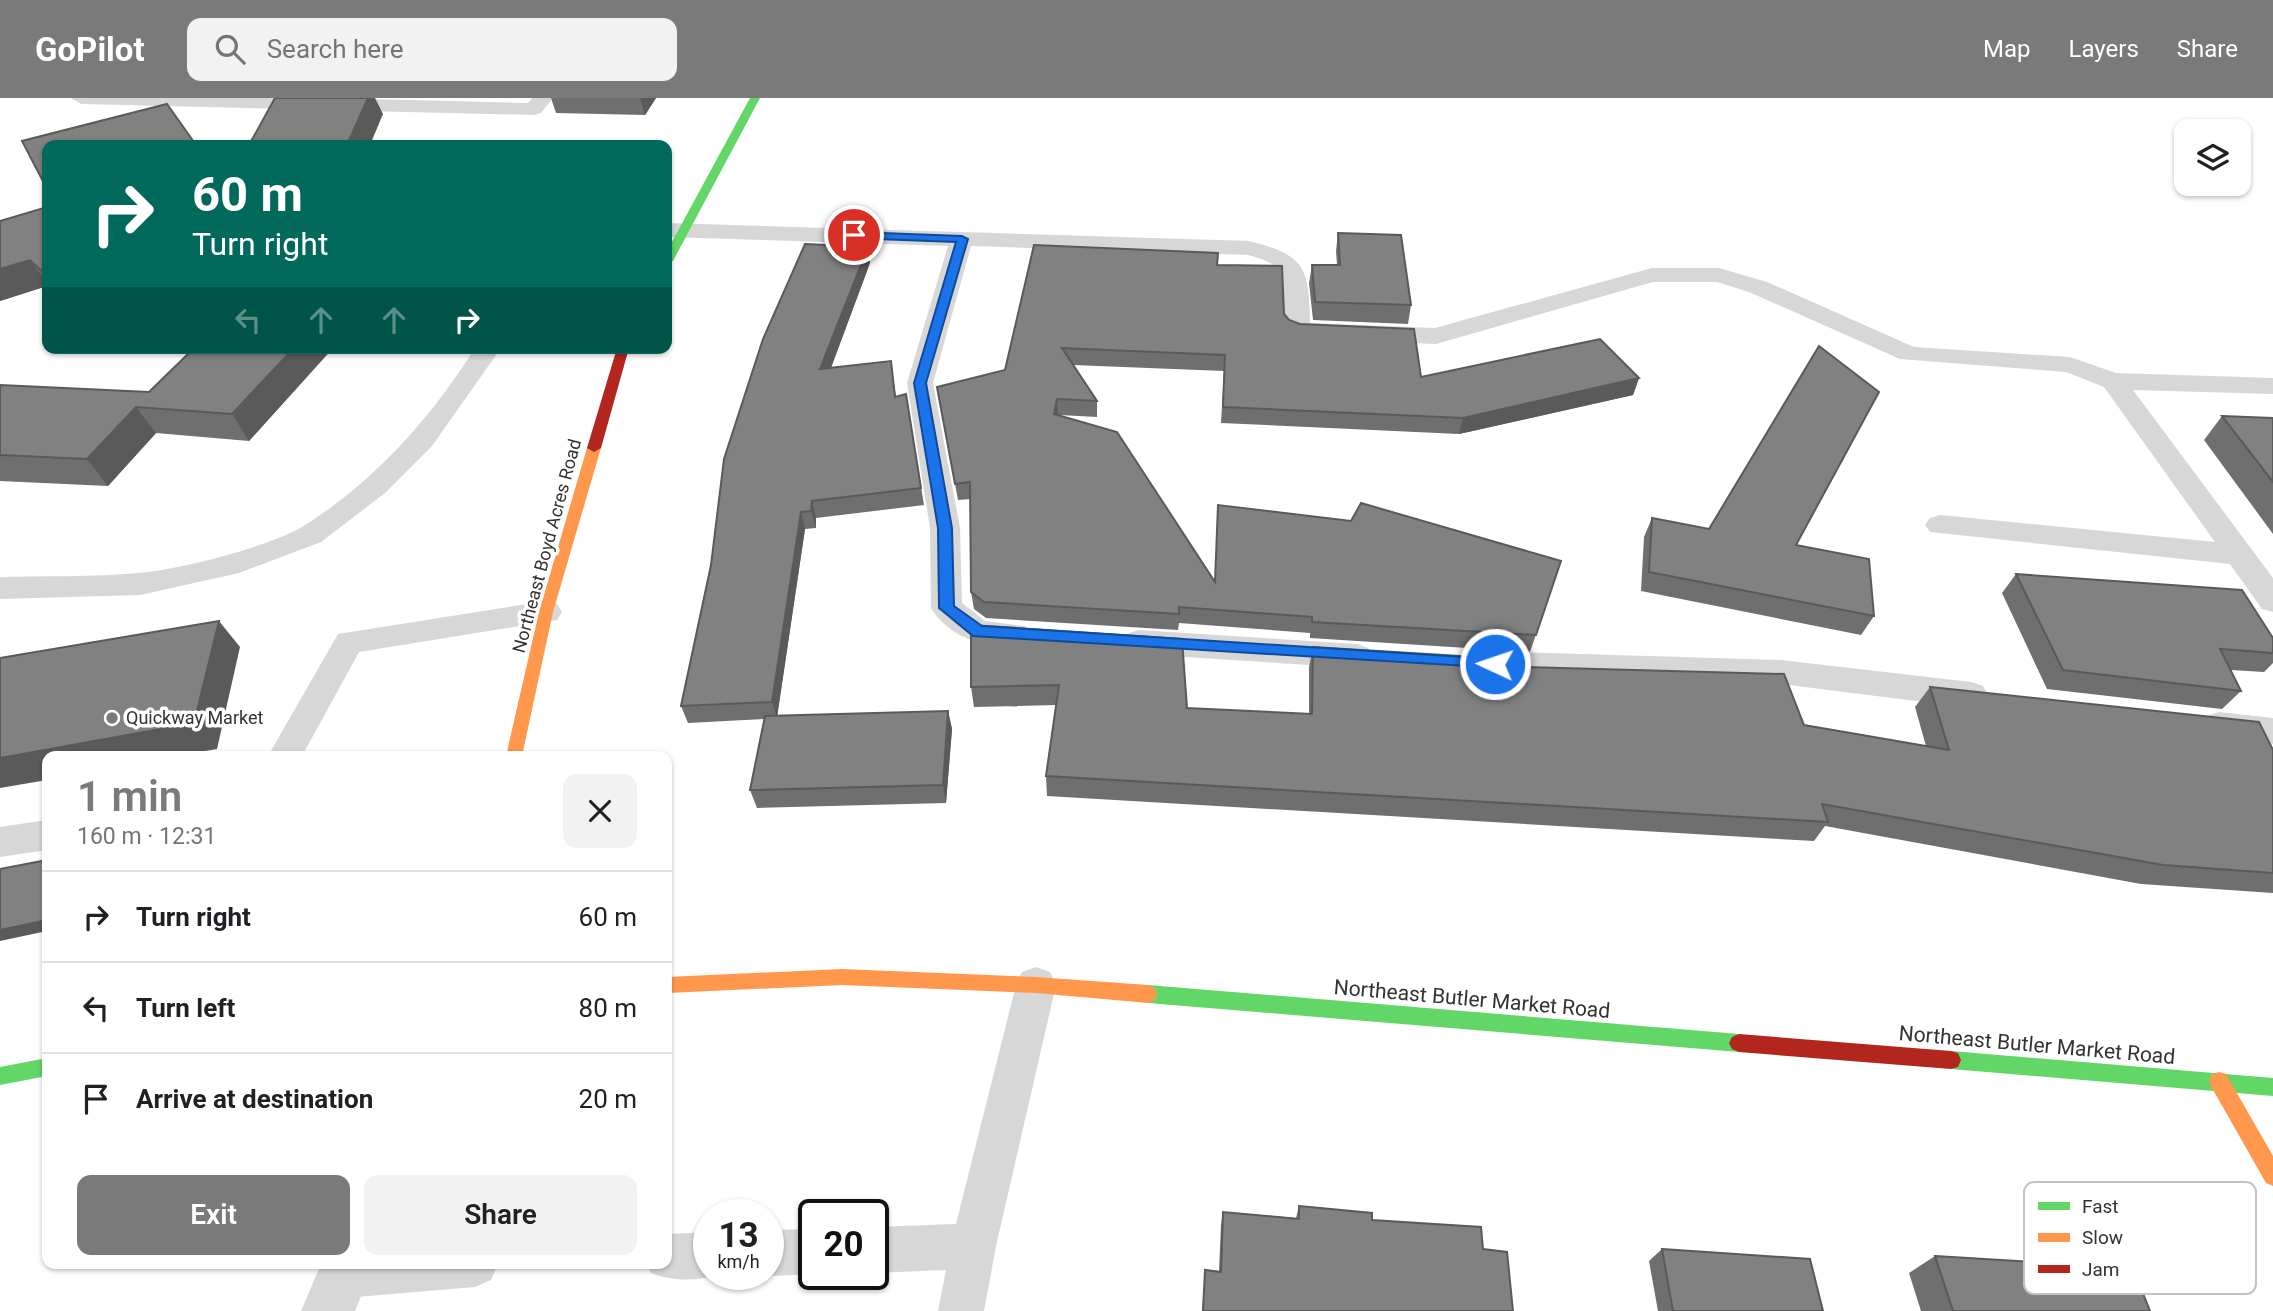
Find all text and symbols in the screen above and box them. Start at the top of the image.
search box [187,18,677,81]
text: GoPilot [35,30,145,69]
icon: search [211,30,249,68]
text: Search here [267,34,403,64]
text: Map [1983,35,2031,63]
text: Layers [2069,35,2139,63]
text: Share [2177,35,2238,63]
map controls [2174,119,2251,196]
button: layers [2174,119,2251,196]
text: 60 m [192,166,303,223]
icon: right [77,168,168,259]
pin [824,205,884,265]
icon: arrive [835,216,873,254]
text: Turn right [192,225,328,263]
icon: left [229,301,267,339]
icon: ahead [302,301,340,339]
icon: ahead [375,301,413,339]
icon: right [448,301,486,339]
street label: Northeast Boyd Acres Road [508,437,585,655]
position arrow [1458,627,1532,701]
place label: Quickway Market [126,707,263,728]
marker: Quickway Market [104,710,120,726]
text: 1 min [77,772,182,821]
button: close [563,774,637,848]
text: 160 m · 12:31 [77,823,216,850]
icon: right [77,898,115,936]
text: Turn right [136,902,251,932]
text: 60 m [579,902,637,932]
street label: Northeast Butler Market Road [1333,975,1611,1023]
icon: left [77,989,115,1027]
text: Turn left [136,993,235,1023]
text: 80 m [579,993,637,1023]
street label: Northeast Butler Market Road [1898,1021,2176,1069]
icon: arrive [77,1080,115,1118]
text: Arrive at destination [136,1084,373,1114]
text: 20 m [579,1084,637,1114]
button: Exit [77,1175,350,1255]
button: Share [364,1175,637,1255]
legend [2024,1182,2256,1294]
text: Fast [2082,1195,2119,1218]
speed limit sign: 20 [798,1199,889,1290]
text: 13 [718,1215,759,1256]
text: Slow [2082,1226,2123,1249]
text: km/h [717,1251,760,1272]
text: Jam [2082,1258,2119,1281]

